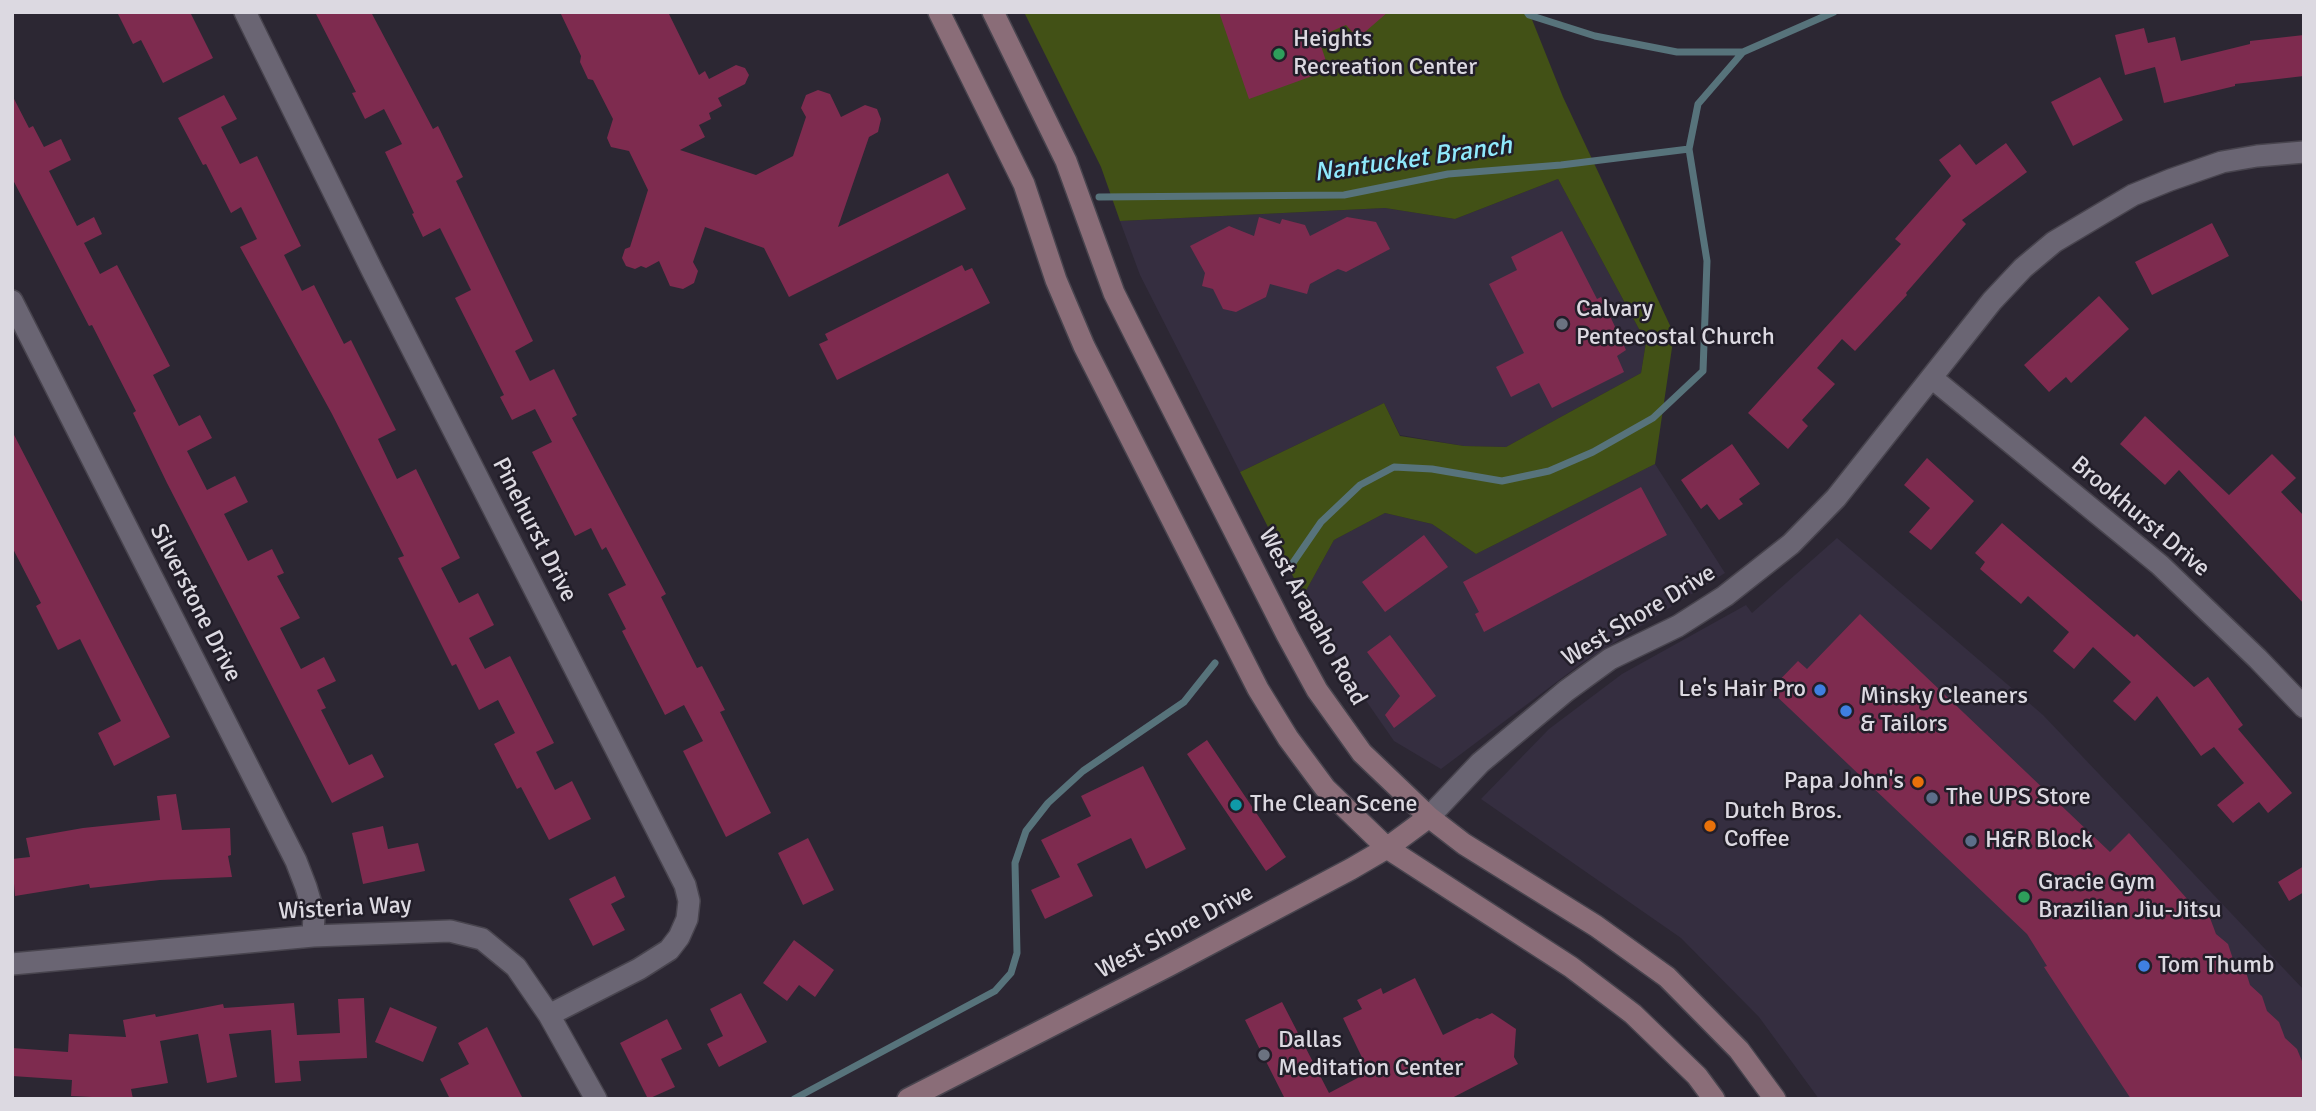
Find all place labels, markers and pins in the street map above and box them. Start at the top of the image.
place label: Heights Recreation Center [1293,26,1477,82]
marker: Heights Recreation Center [1271,46,1287,62]
place label: Calvary Pentecostal Church [1576,296,1775,352]
marker: Calvary Pentecostal Church [1554,316,1570,332]
place label: Le's Hair Pro [1678,676,1806,704]
marker: Le's Hair Pro [1812,682,1828,698]
place label: Minsky Cleaners & Tailors [1860,683,2028,739]
marker: Minsky Cleaners & Tailors [1838,703,1854,719]
place label: Papa John's [1784,768,1904,796]
marker: Papa John's [1910,774,1926,790]
place label: The UPS Store [1946,784,2091,812]
marker: The UPS Store [1924,790,1940,806]
place label: The Clean Scene [1250,791,1418,819]
marker: The Clean Scene [1228,797,1244,813]
place label: Dutch Bros. Coffee [1724,798,1842,854]
marker: Dutch Bros. Coffee [1702,818,1718,834]
place label: H&R Block [1985,827,2093,855]
marker: H&R Block [1963,833,1979,849]
place label: Gracie Gym Brazilian Jiu-Jitsu [2038,869,2222,925]
marker: Gracie Gym Brazilian Jiu-Jitsu [2016,889,2032,905]
place label: Tom Thumb [2158,952,2274,980]
marker: Tom Thumb [2136,958,2152,974]
place label: Dallas Meditation Center [1278,1027,1463,1083]
marker: Dallas Meditation Center [1256,1047,1272,1063]

